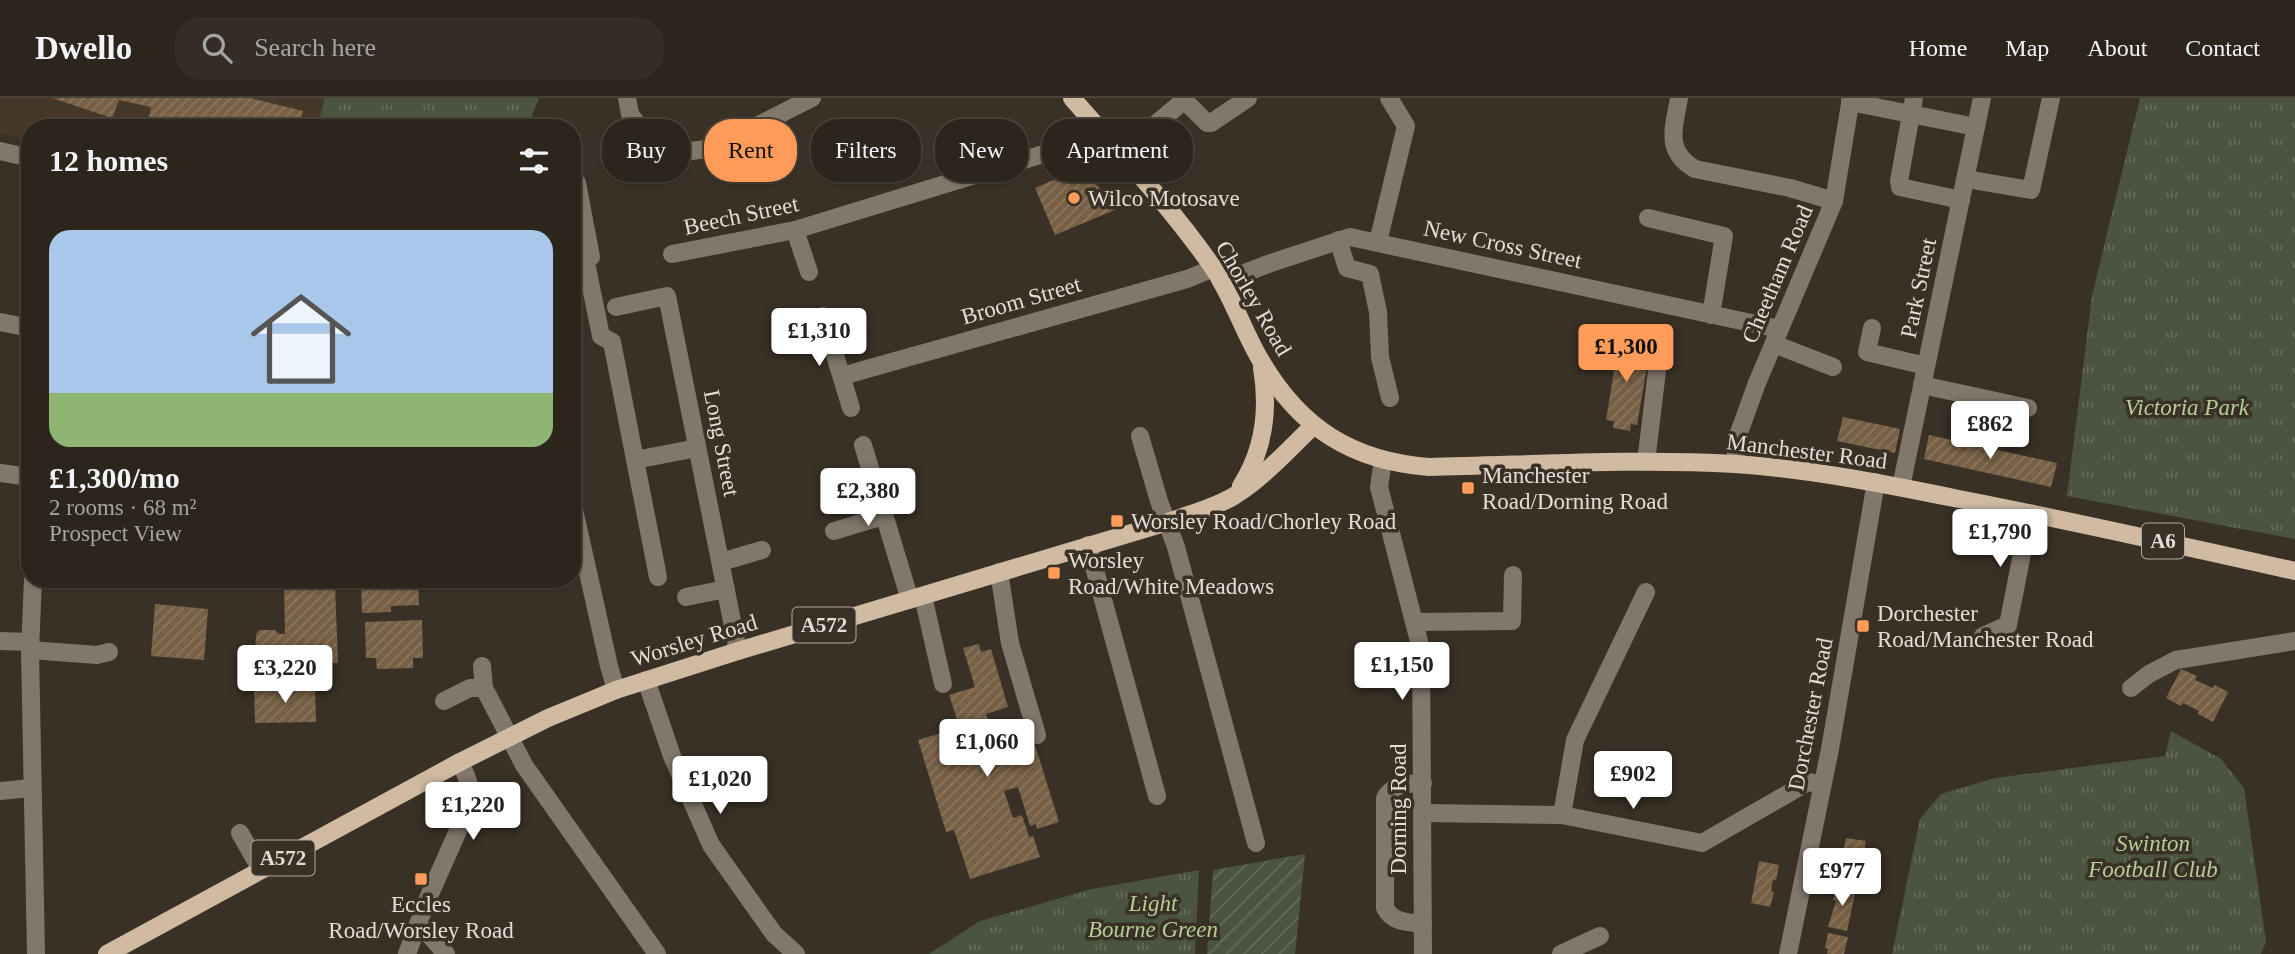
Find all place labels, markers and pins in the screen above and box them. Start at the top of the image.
place label: Wilco Motosave [1088,186,1240,211]
marker: Wilco Motosave [1066,190,1082,206]
pin: £1,310 [762,308,876,368]
pin: £1,300 [1569,324,1683,384]
pin: £862 [1949,402,2031,461]
place label: Manchester Road/Dorning Road [1482,463,1668,514]
pin: £2,380 [811,468,925,528]
marker: Manchester Road/Dorning Road [1460,480,1476,496]
place label: Worsley Road/Chorley Road [1131,509,1397,534]
pin: £1,790 [1943,510,2057,569]
marker: Worsley Road/Chorley Road [1109,513,1125,529]
place label: Worsley Road/White Meadows [1068,548,1274,599]
marker: Worsley Road/White Meadows [1046,565,1062,581]
place label: Dorchester Road/Manchester Road [1877,601,2094,652]
marker: Dorchester Road/Manchester Road [1855,618,1871,634]
pin: £1,150 [1345,642,1459,702]
pin: £3,220 [228,646,342,705]
pin: £1,060 [930,720,1044,779]
pin: £902 [1592,752,1674,811]
pin: £1,020 [663,756,777,816]
pin: £1,220 [416,782,530,842]
pin: £977 [1801,848,1883,908]
marker: Eccles Road/Worsley Road [413,871,429,887]
place label: Eccles Road/Worsley Road [328,892,514,943]

